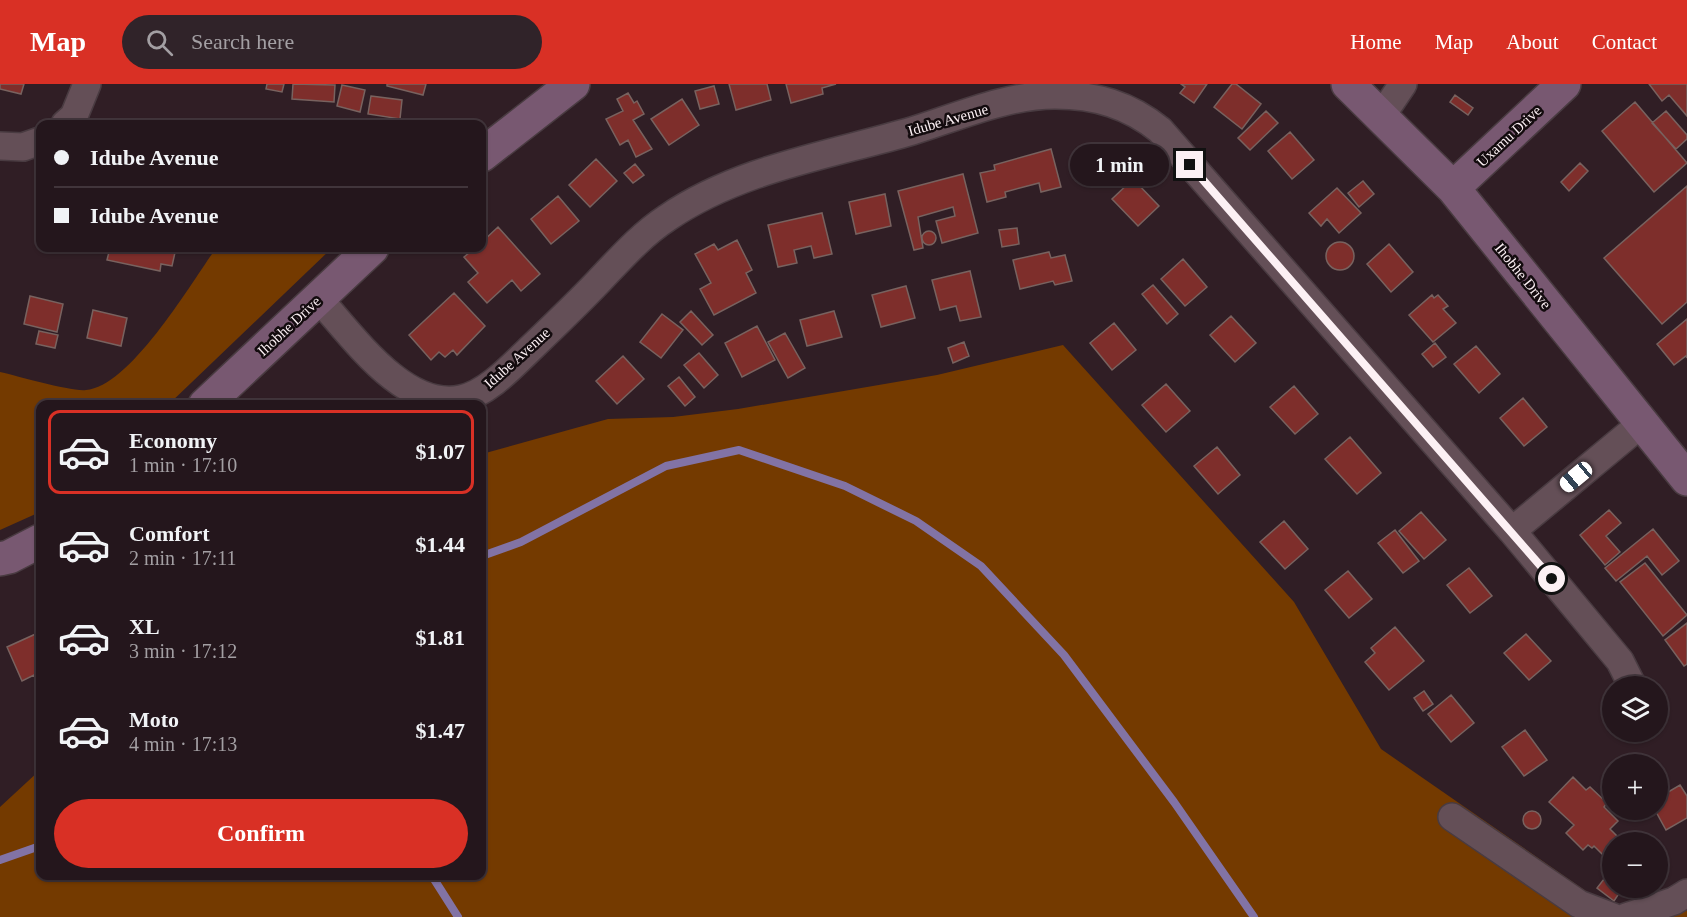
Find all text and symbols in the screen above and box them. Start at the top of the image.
search box [122,15,542,69]
text: Map [30,26,86,57]
icon: search [143,26,176,59]
text: Search here [191,29,294,54]
text: Home [1350,30,1402,54]
text: Map [1435,30,1473,54]
text: About [1506,30,1559,54]
text: Contact [1592,30,1657,54]
street label: Idube Avenue [906,101,990,139]
street label: Uxamu Drive [1474,102,1545,170]
callout: 1 min [1070,144,1169,186]
text: Idube Avenue [90,145,219,170]
route end [1176,151,1203,178]
text: 1 min [1095,154,1144,176]
text: Idube Avenue [90,203,219,228]
street label: Ihobhe Drive [1492,240,1554,312]
street label: Ihobhe Drive [254,293,324,359]
street label: Idube Avenue [481,324,553,392]
icon: car [57,425,111,479]
text: Economy [129,428,217,453]
text: $1.07 [416,439,465,464]
text: 1 min · 17:10 [129,454,237,476]
car [1556,459,1596,495]
icon: car [57,518,111,572]
text: Comfort [129,521,210,546]
text: $1.44 [416,532,465,557]
text: 2 min · 17:11 [129,547,237,569]
route start [1538,565,1565,592]
icon: car [57,611,111,665]
text: XL [129,614,160,639]
text: $1.81 [416,625,465,650]
text: 3 min · 17:12 [129,640,237,662]
map controls [1602,676,1668,898]
button: layers [1602,676,1668,742]
icon: car [57,704,111,758]
text: Moto [129,707,179,732]
text: $1.47 [416,718,465,743]
text: 4 min · 17:13 [129,733,237,755]
button: + [1602,754,1668,820]
button: Confirm [54,799,468,868]
button: − [1602,832,1668,898]

